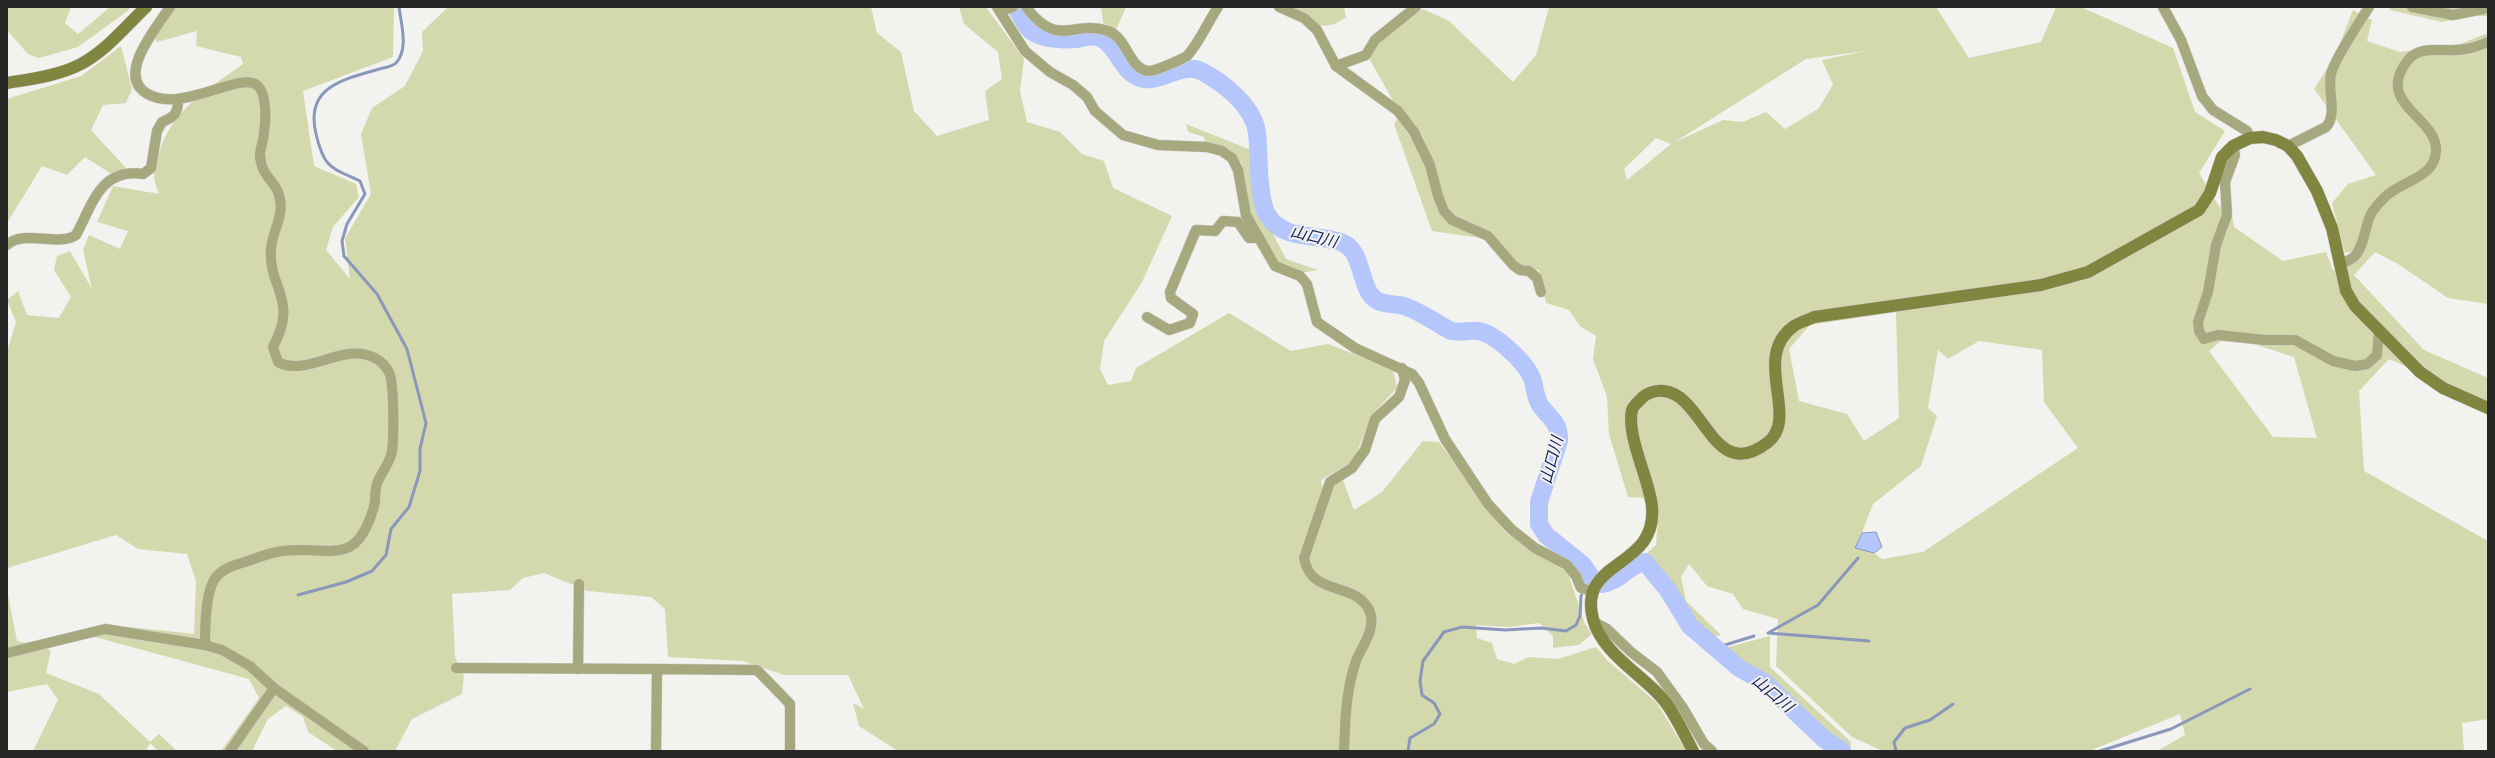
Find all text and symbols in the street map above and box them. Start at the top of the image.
water label: 山口川 [1288,221,1341,252]
water label: 山口川 [1536,433,1567,486]
water label: 山口川 [1748,671,1799,717]

